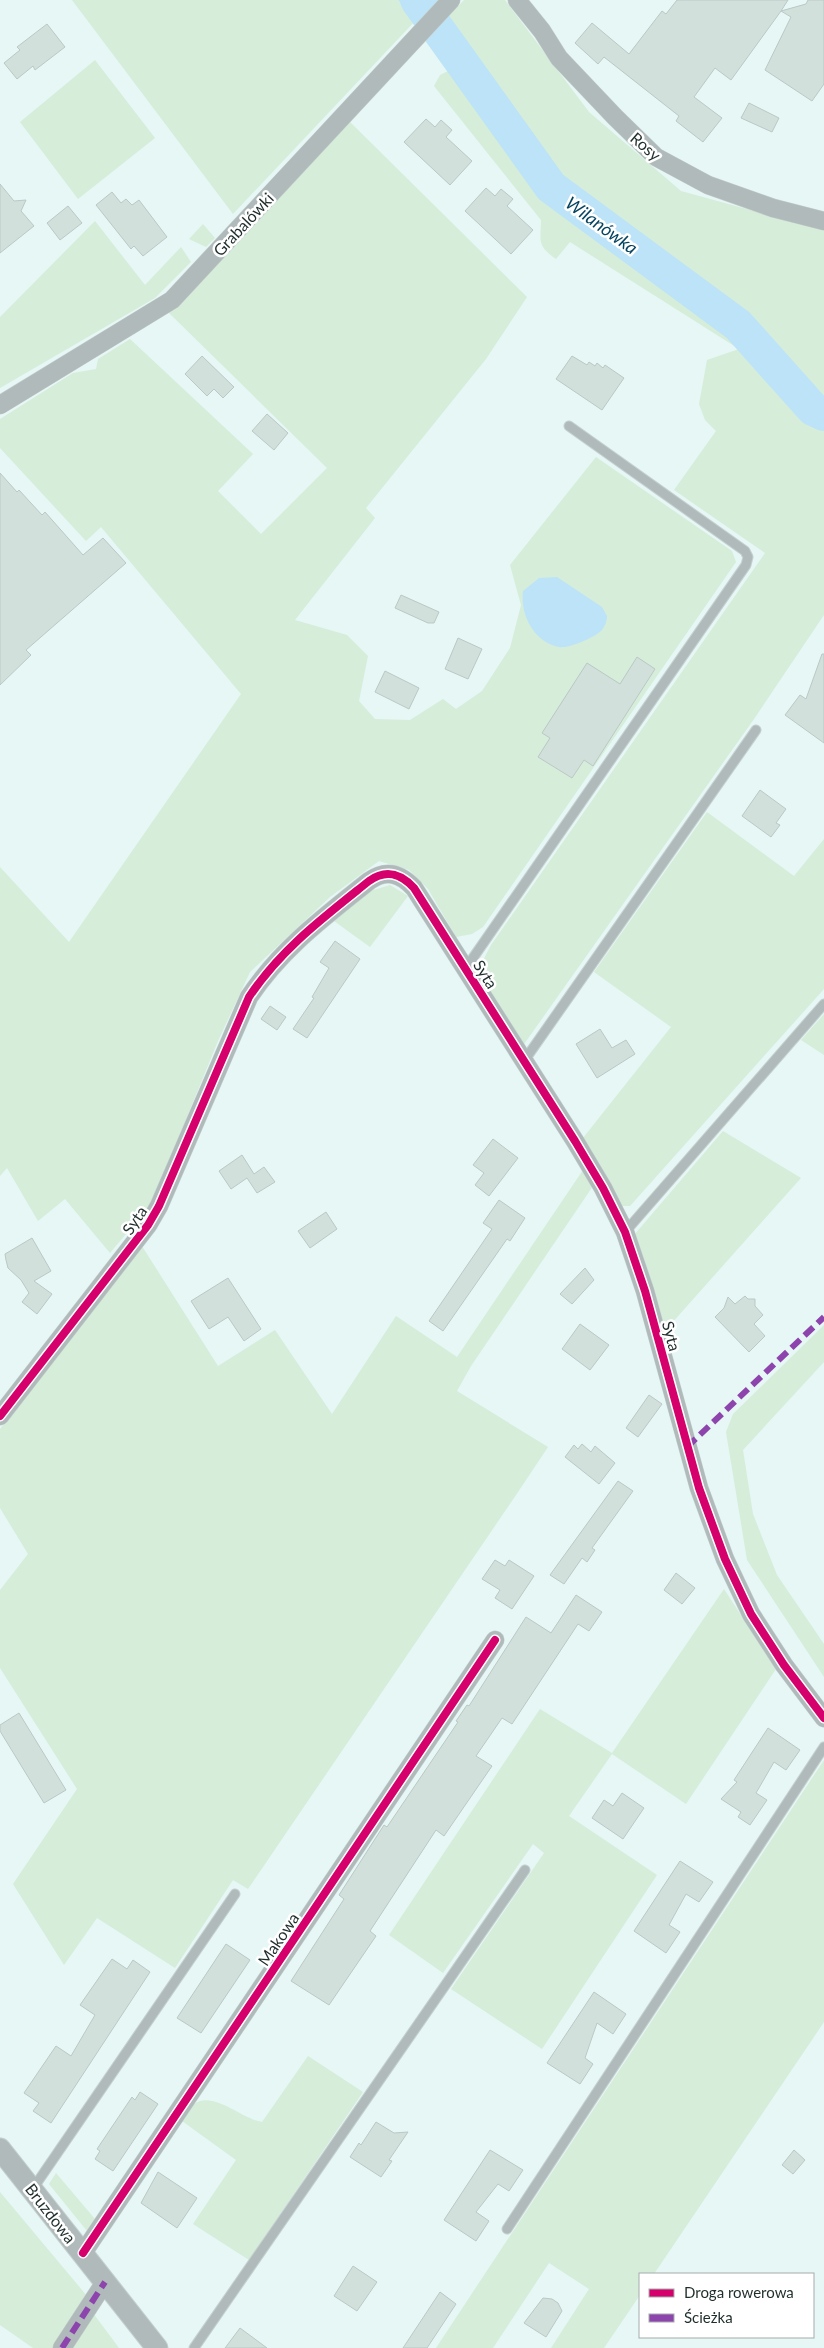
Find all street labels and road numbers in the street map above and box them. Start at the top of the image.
street label: Rosy [627,128,665,165]
street label: Grabalówki [209,188,277,260]
street label: Syta [470,956,502,992]
street label: Syta [118,1202,150,1238]
street label: Syta [659,1319,685,1353]
street label: Makowa [253,1909,303,1969]
street label: Bruzdowa [22,2179,80,2247]

